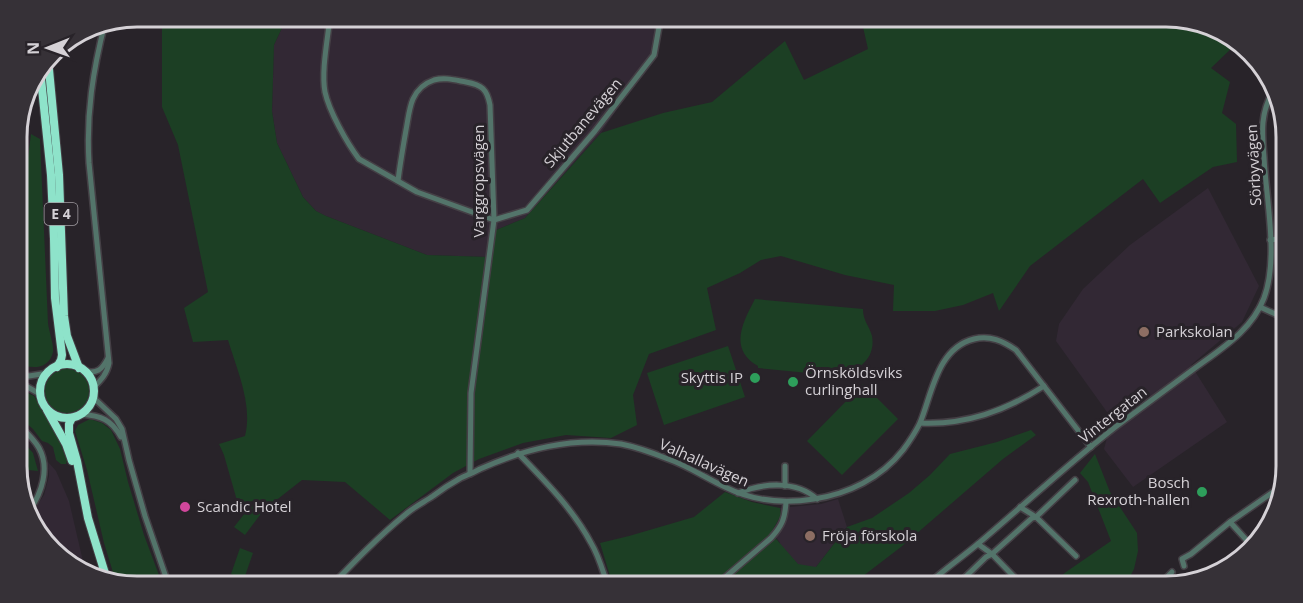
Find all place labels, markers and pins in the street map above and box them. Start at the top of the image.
place label: Parkskolan [1156,321,1233,341]
marker: Parkskolan [1137,325,1151,339]
place label: Örnsköldsviks curlinghall [805,362,902,399]
place label: Skyttis IP [681,367,743,387]
marker: Skyttis IP [748,371,762,385]
marker: Örnsköldsviks curlinghall [786,375,800,389]
place label: Bosch Rexroth-hallen [1087,472,1190,509]
marker: Bosch Rexroth-hallen [1195,485,1209,499]
place label: Scandic Hotel [197,496,292,516]
marker: Scandic Hotel [178,500,192,514]
place label: Fröja förskola [822,525,917,545]
marker: Fröja förskola [803,529,817,543]

